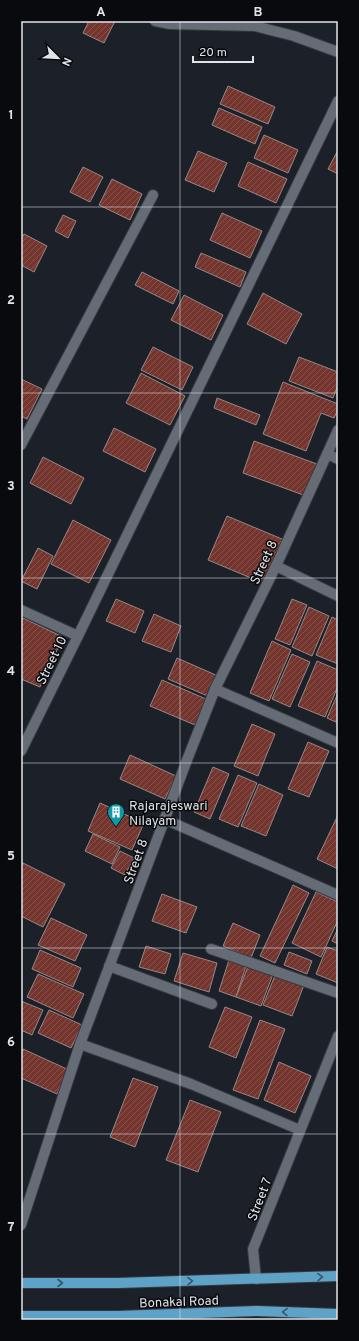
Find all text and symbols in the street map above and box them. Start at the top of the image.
text: A [96,5,106,21]
text: B [254,5,263,21]
north arrow [38,38,78,78]
scale bar [193,38,253,64]
text: 20 m [199,45,227,61]
text: N [58,55,74,68]
text: 1 [8,108,14,124]
text: 2 [7,293,15,309]
text: 3 [7,479,15,495]
street label: Street 8 [248,538,282,587]
street label: Street 10 [34,634,71,688]
text: 4 [7,664,15,680]
place label: Rajarajeswari Nilayam [129,799,208,830]
building icon: Rajarajeswari Nilayam [106,802,126,827]
street label: Street 8 [121,837,152,886]
text: 5 [7,849,15,865]
text: 6 [7,1035,15,1051]
street label: Street 7 [245,1176,276,1224]
text: 7 [8,1220,15,1236]
one-way arrow [317,1272,323,1281]
one-way arrow [187,1277,193,1285]
one-way arrow [57,1279,63,1287]
street label: Bonakal Road [139,1294,219,1312]
one-way arrow [282,1308,288,1317]

